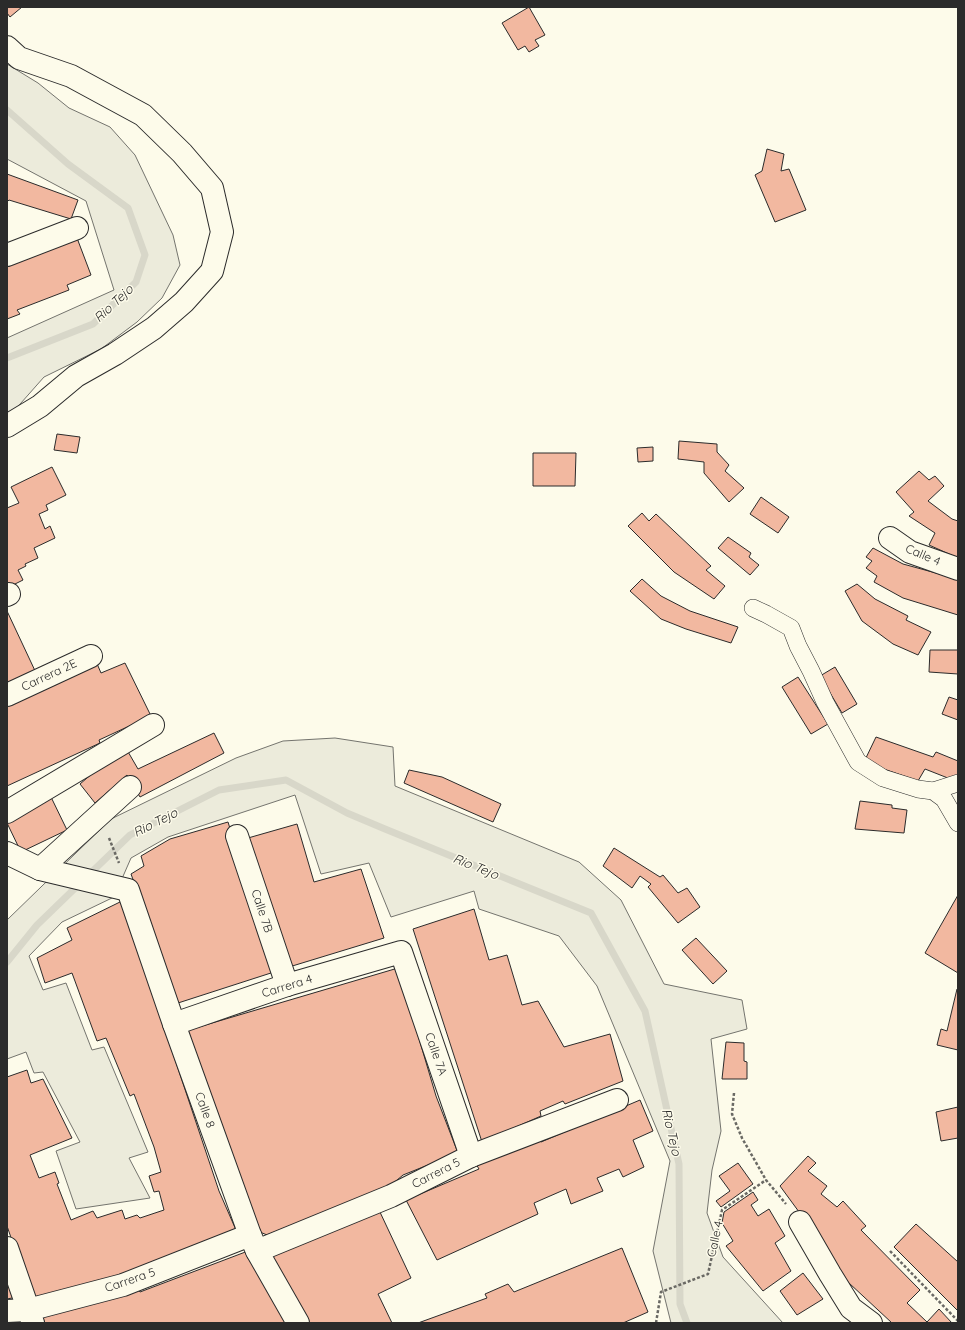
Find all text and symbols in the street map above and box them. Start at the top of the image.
water label: Rio Tejo [90,280,137,325]
street label: Calle 4 [903,540,943,569]
street label: Carrera 2E [19,655,79,694]
water label: Rio Tejo [130,803,181,840]
water label: Rio Tejo [451,850,502,883]
street label: Calle 7B [248,887,277,935]
street label: Carrera 4 [260,971,314,1000]
street label: Calle 7A [422,1030,451,1078]
street label: Calle 8 [192,1090,219,1130]
water label: Rio Tejo [659,1107,685,1158]
street label: Carrera 5 [409,1154,463,1191]
street label: Calle 4 [703,1219,726,1258]
street label: Carrera 5 [103,1264,157,1295]

